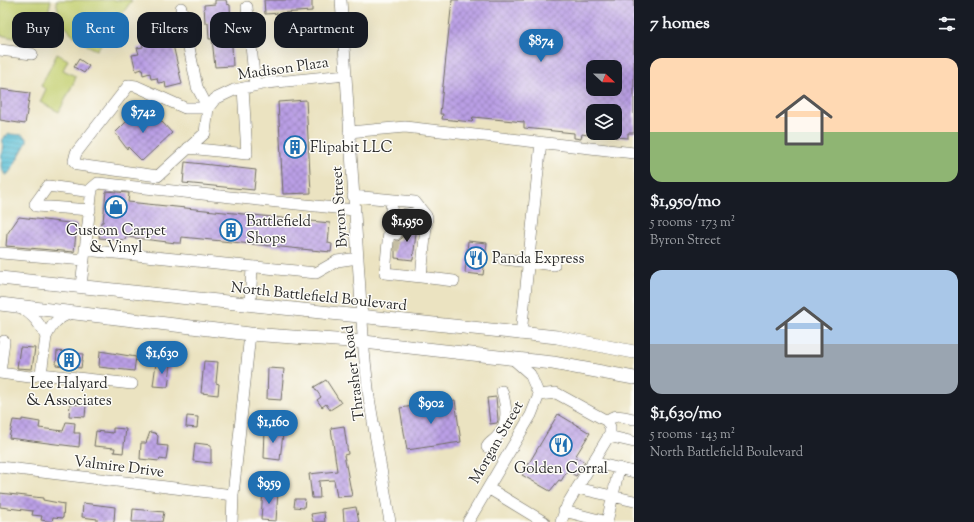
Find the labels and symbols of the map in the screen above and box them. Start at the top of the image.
pin: $874 [517,29,565,63]
street label: Madison Plaza [236,53,330,86]
north arrow [586,60,622,96]
pin: $742 [119,100,167,134]
building icon: Flipabit LLC [282,134,308,160]
place label: Flipabit LLC [310,138,393,159]
street label: Byron Street [327,165,354,248]
shop icon: Custom Carpet & Vinyl [103,194,129,220]
pin: $1,950 [374,209,440,243]
place label: Battlefield Shops [246,212,312,250]
building icon: Battlefield Shops [218,217,244,243]
place label: Custom Carpet & Vinyl [66,221,166,259]
restaurant icon: Panda Express [463,245,489,271]
place label: Panda Express [492,249,584,270]
street label: North Battlefield Boulevard [230,278,408,317]
street label: Thrasher Road [338,323,371,422]
pin: $1,630 [129,341,195,375]
building icon: Lee Halyard & Associates [56,347,82,373]
place label: Lee Halyard & Associates [26,374,112,412]
pin: $902 [407,391,455,425]
street label: Morgan Street [465,397,529,488]
pin: $1,160 [240,410,306,444]
restaurant icon: Golden Corral [548,432,574,458]
street label: Valmire Drive [72,452,165,483]
place label: Golden Corral [514,459,608,480]
pin: $959 [245,471,293,505]

